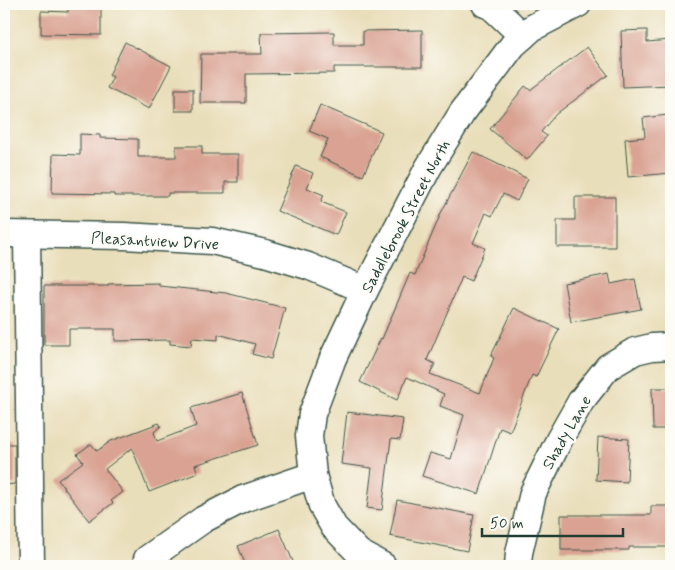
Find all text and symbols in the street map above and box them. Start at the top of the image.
street label: Saddlebrook Street North [357,137,456,297]
street label: Pleasantview Drive [90,228,219,255]
street label: Shady Lane [538,392,597,473]
scale bar [482,505,624,537]
text: 50 m [490,514,524,534]

